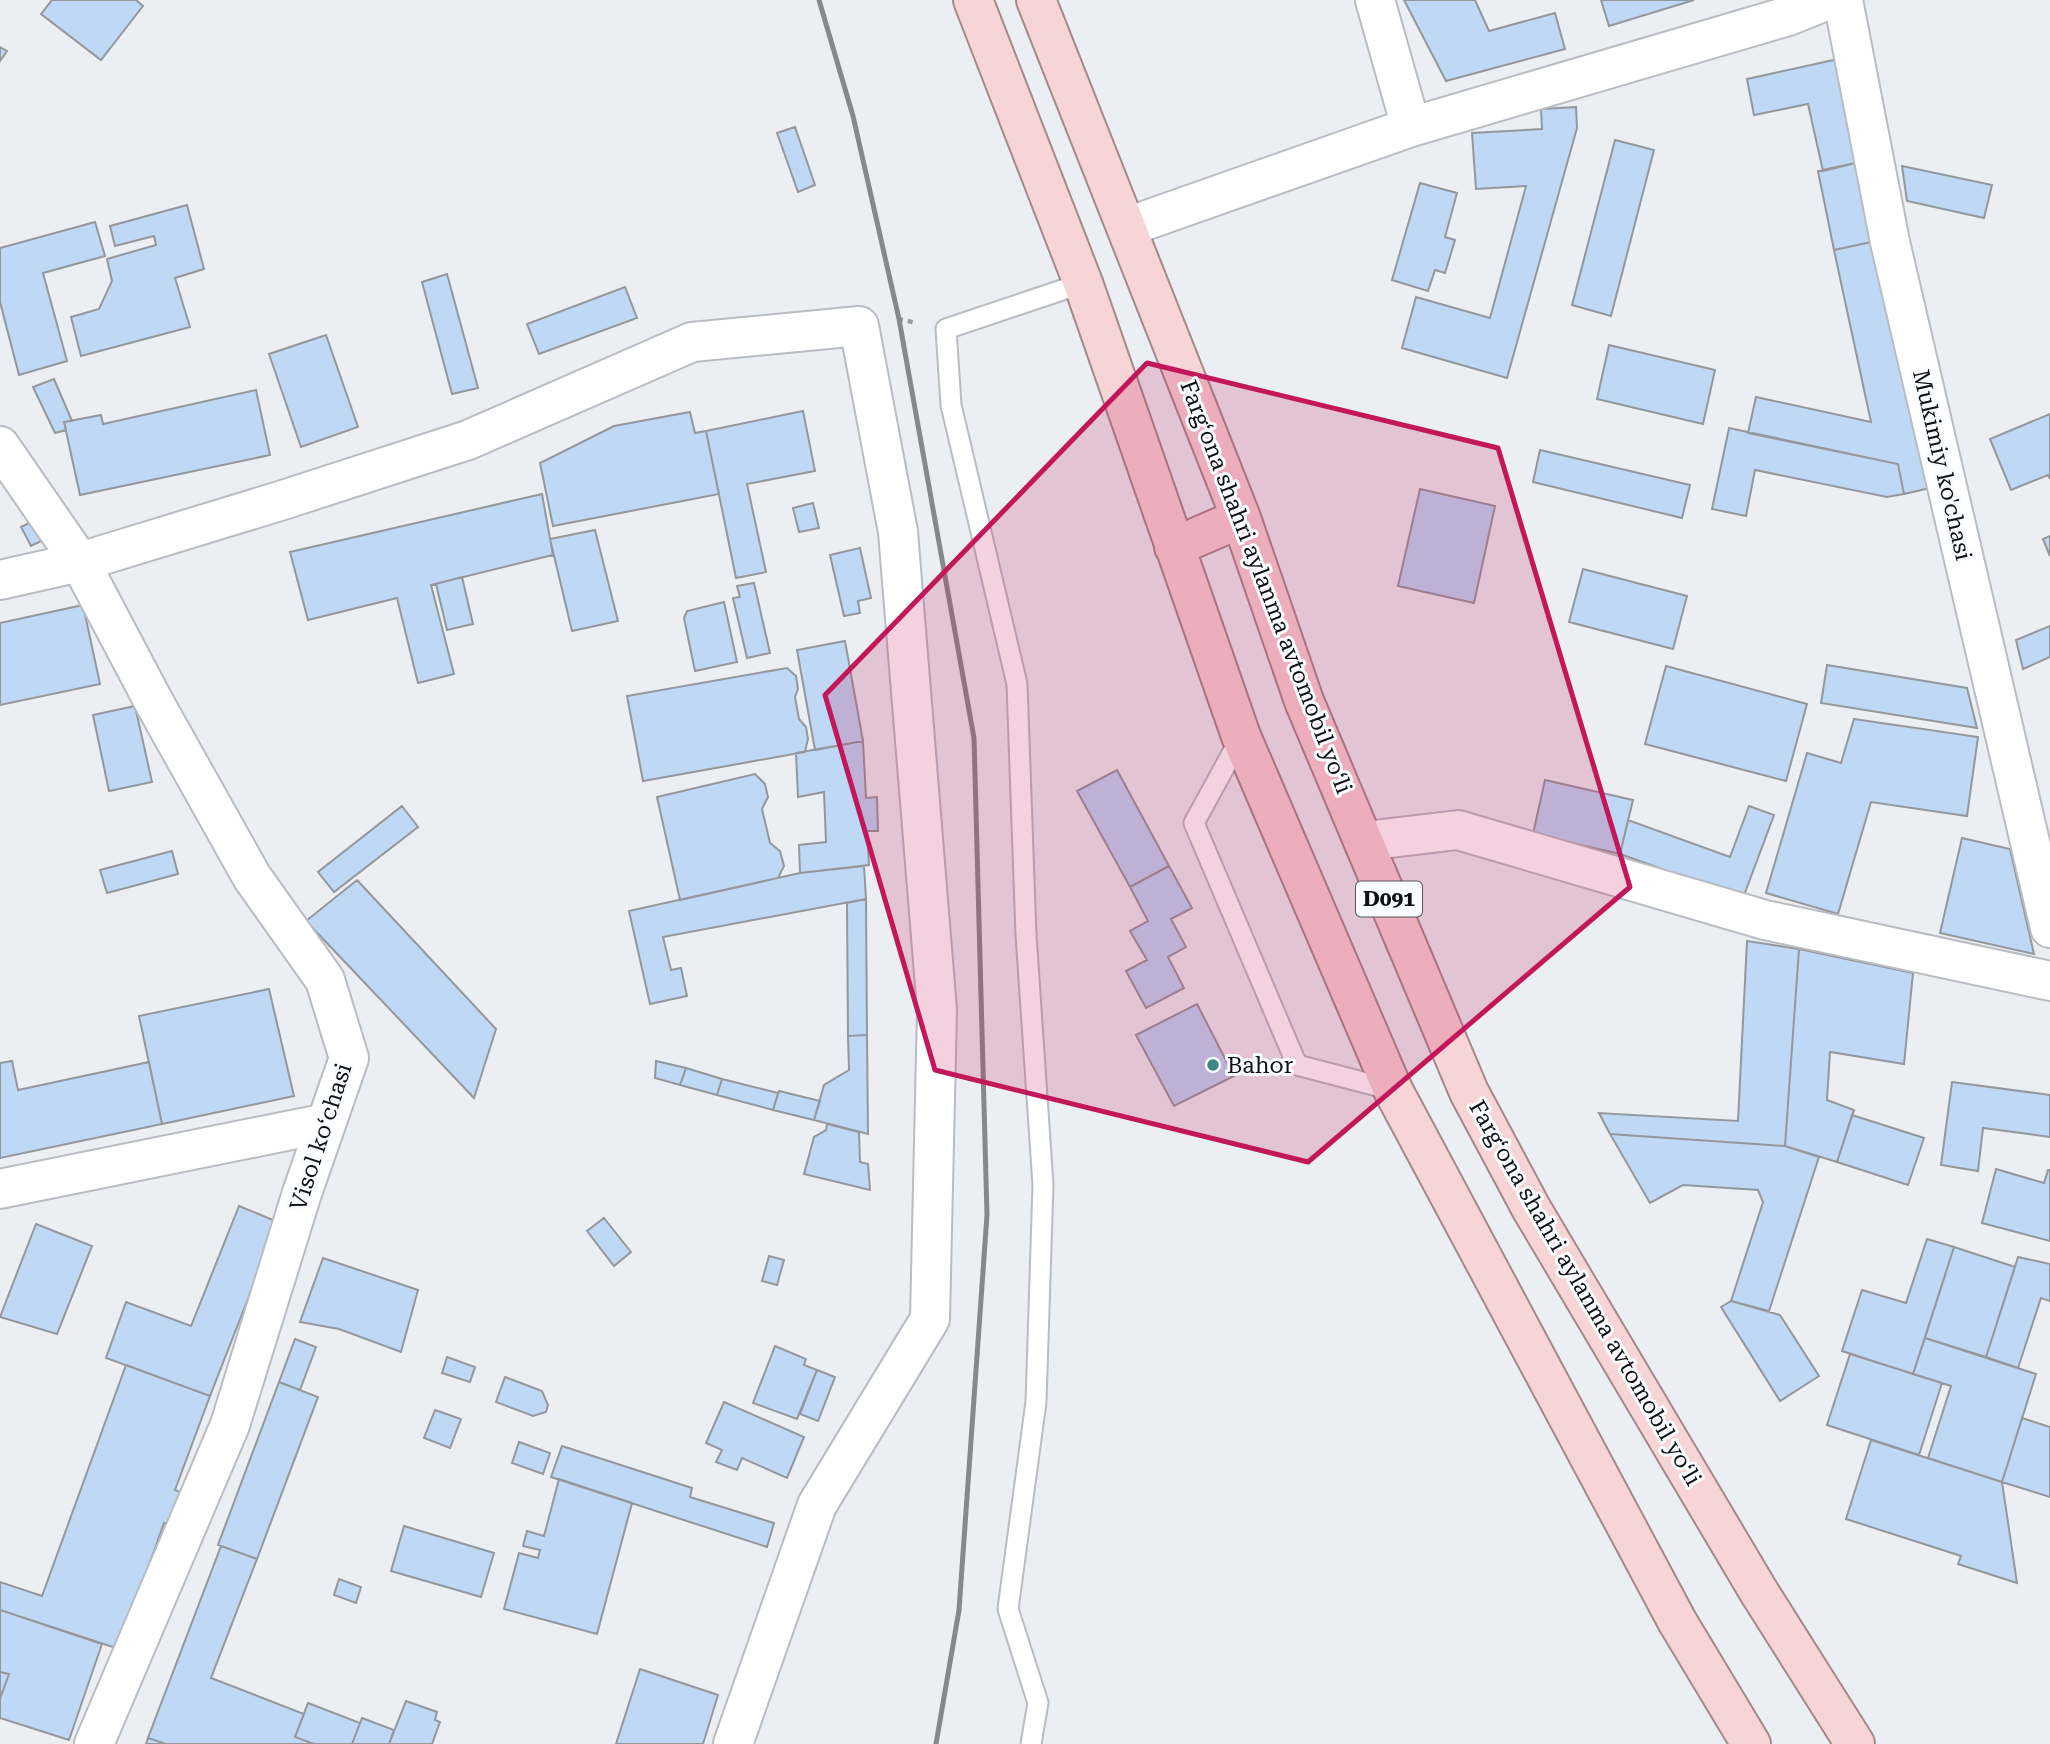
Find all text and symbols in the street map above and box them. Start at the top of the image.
street label: Mukimiy ko'chasi [1907,367,1977,563]
street label: Fargʻona shahri aylanma avtomobil yoʻli [1174,377,1358,797]
road number: D091 [1356,881,1422,916]
place label: Bahor [1227,1052,1293,1079]
marker: Bahor [1205,1057,1221,1073]
street label: Visol koʻchasi [284,1060,358,1214]
street label: Fargʻona shahri aylanma avtomobil yoʻli [1463,1096,1707,1490]

